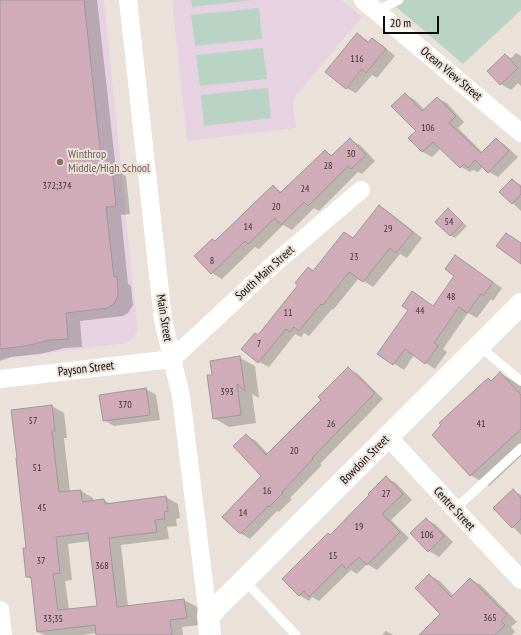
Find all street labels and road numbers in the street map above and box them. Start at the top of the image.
street label: Ocean View Street [417,44,485,104]
street label: South Main Street [233,243,297,303]
street label: Main Street [153,293,175,343]
street label: Payson Street [57,358,115,380]
street label: Bowdoin Street [337,432,393,488]
street label: Centre Street [430,484,478,534]

